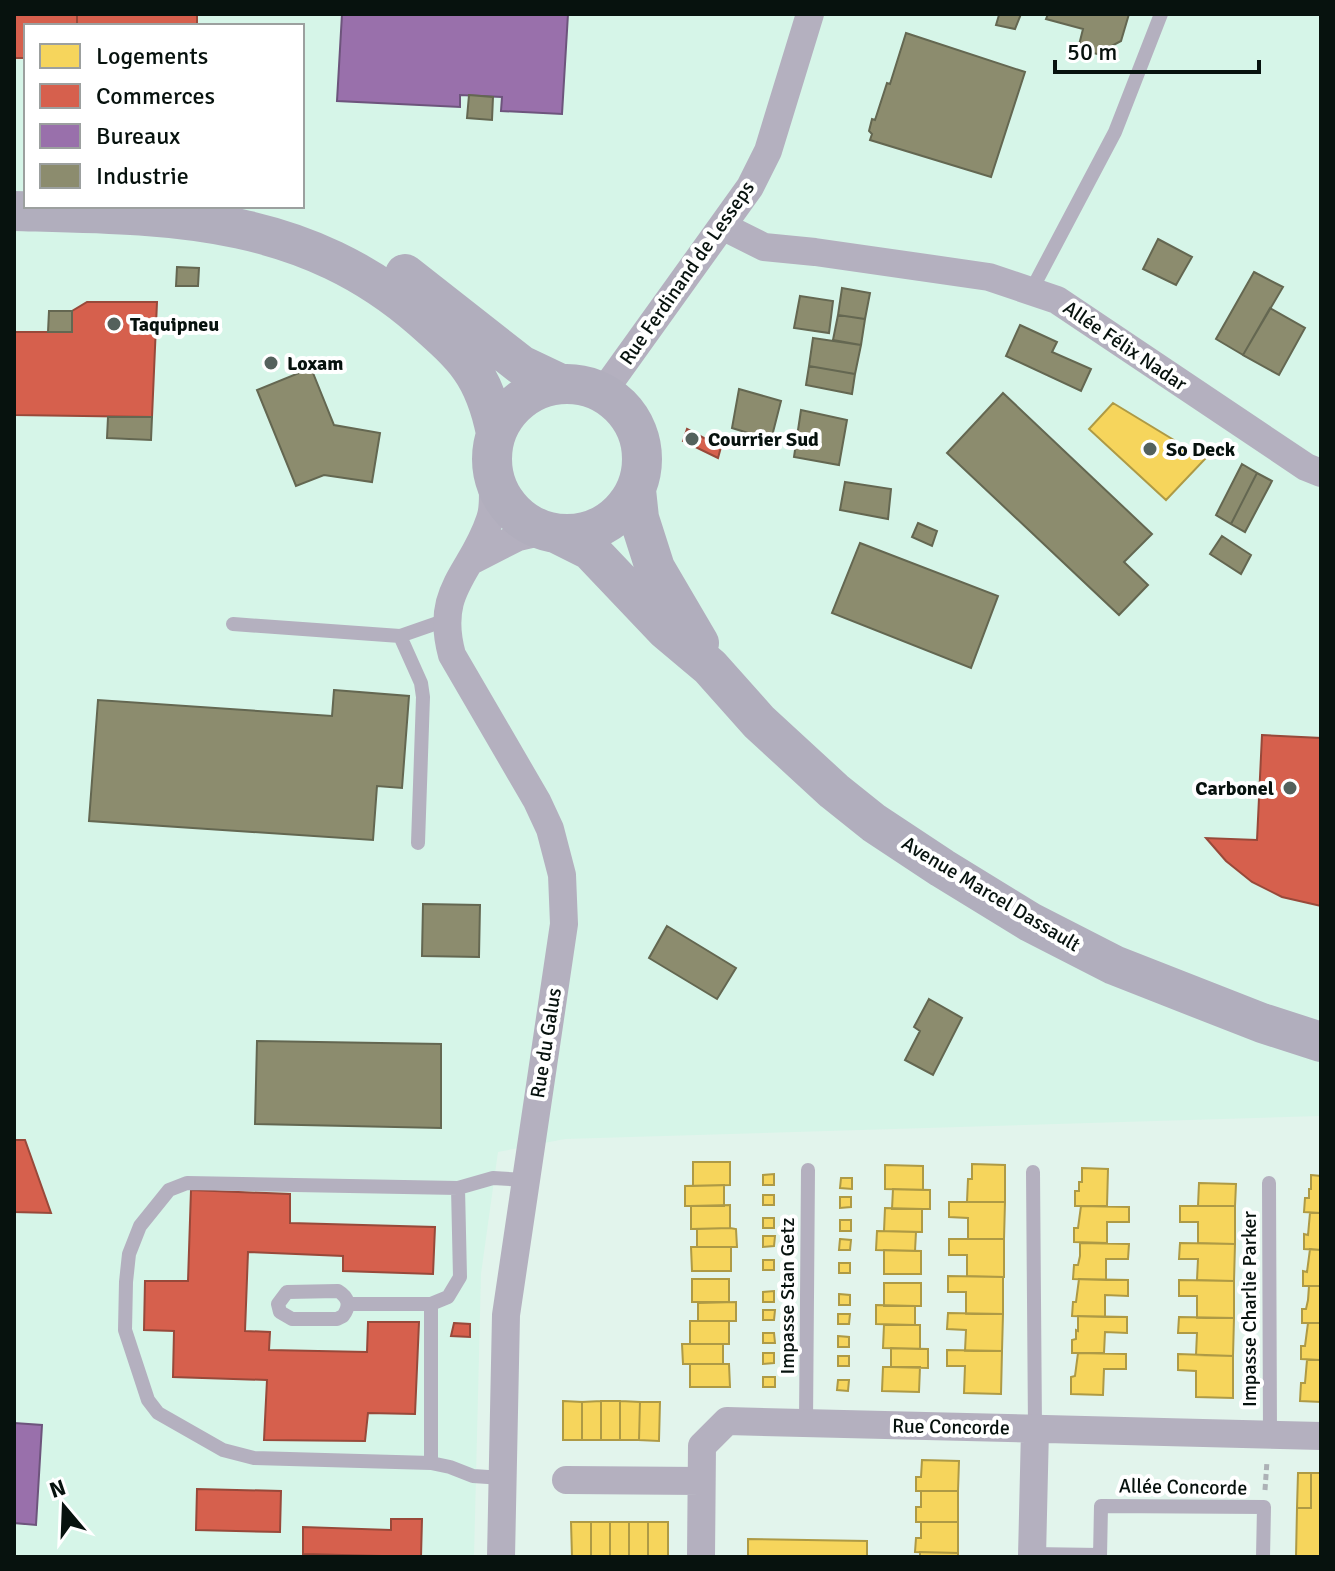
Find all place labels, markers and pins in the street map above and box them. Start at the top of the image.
place label: Taquipneu [130,312,219,337]
marker: Taquipneu [105,315,123,333]
place label: Loxam [287,351,344,376]
marker: Loxam [262,354,280,372]
place label: Courrier Sud [708,427,819,452]
marker: Courrier Sud [683,430,701,448]
place label: So Deck [1166,437,1236,462]
marker: So Deck [1141,440,1159,458]
place label: Carbonel [1195,776,1274,801]
marker: Carbonel [1281,779,1299,797]

